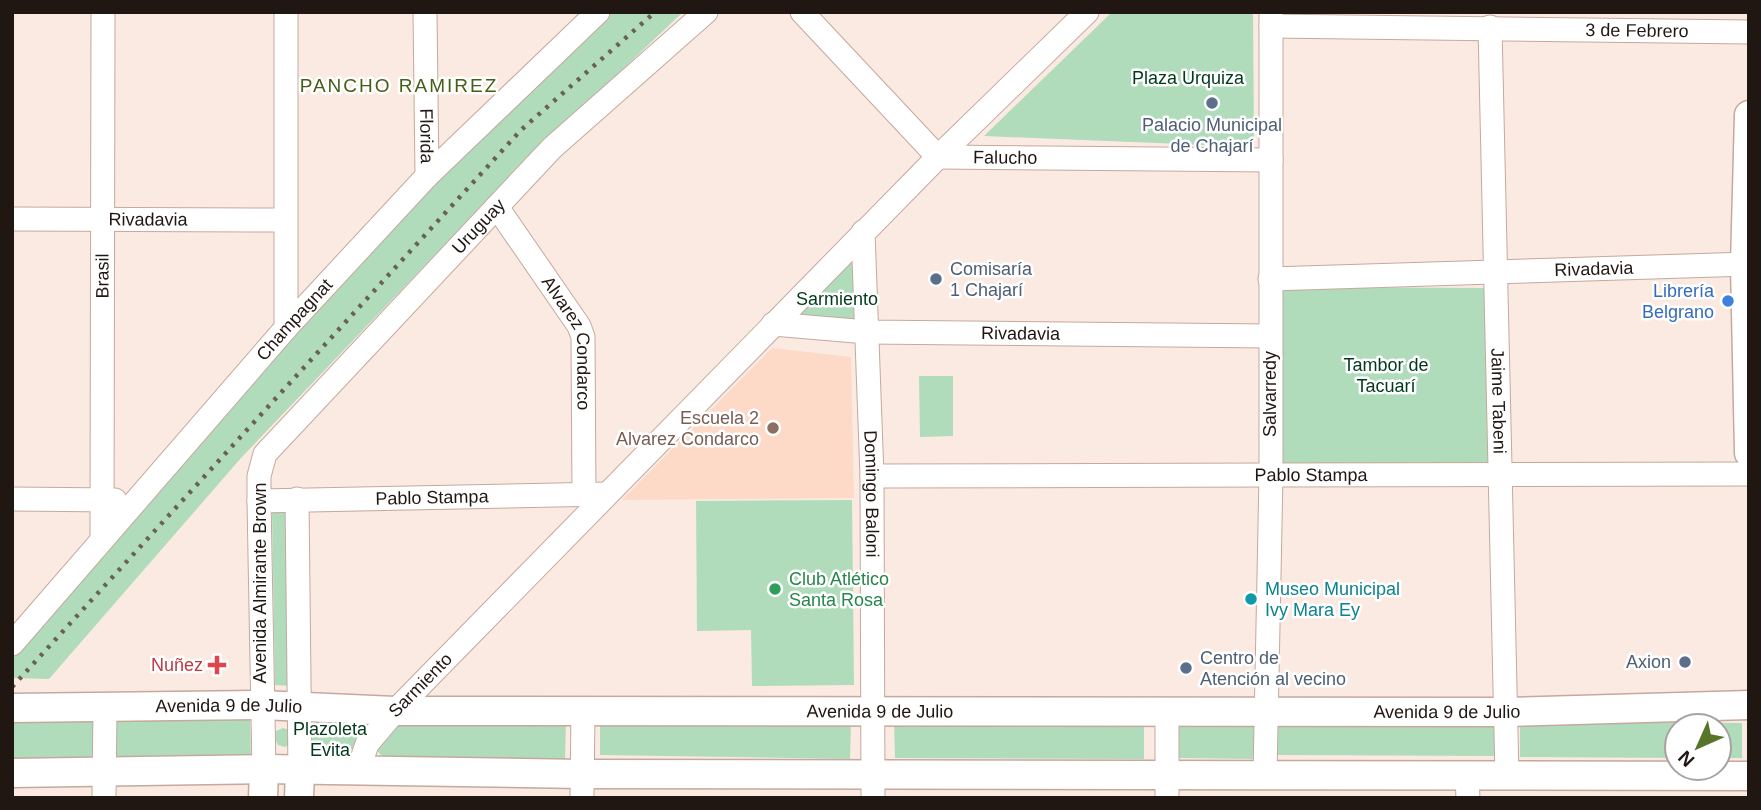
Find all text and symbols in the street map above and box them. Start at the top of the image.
street label: 3 de Febrero [1585,20,1689,41]
park label: Plaza Urquiza [1132,68,1245,88]
district label: PANCHO RAMIREZ [300,75,498,96]
marker: Palacio Municipal de Chajarí [1204,95,1220,111]
street label: Florida [416,108,437,165]
place label: Palacio Municipal de Chajarí [1142,115,1282,156]
street label: Falucho [973,147,1037,168]
street label: Uruguay [448,195,509,258]
street label: Rivadavia [108,209,189,230]
street label: Brasil [92,253,113,299]
street label: Rivadavia [1554,258,1635,280]
place label: Comisaría 1 Chajarí [950,259,1033,300]
marker: Comisaría 1 Chajarí [928,271,944,287]
street label: Alvarez Condarco [538,272,593,410]
street label: Champagnat [252,275,336,365]
place label: Librería Belgrano [1642,281,1715,322]
park label: Sarmiento [796,289,878,309]
marker: Librería Belgrano [1720,293,1736,309]
street label: Rivadavia [981,323,1061,344]
street label: Jaime Tabeni [1487,348,1510,454]
street label: Salvarredy [1260,351,1280,437]
park label: Tambor de Tacuarí [1343,355,1429,396]
place label: Escuela 2 Alvarez Condarco [616,408,759,449]
marker: Escuela 2 Alvarez Condarco [765,420,781,436]
street label: Domingo Baloni [860,430,882,557]
street label: Pablo Stampa [1254,465,1369,485]
street label: Avenida Almirante Brown [250,483,270,683]
street label: Pablo Stampa [375,486,490,509]
place label: Club Atlético Santa Rosa [789,569,889,610]
place label: Museo Municipal Ivy Mara Ey [1265,579,1400,620]
marker: Club Atlético Santa Rosa [767,581,783,597]
marker: Museo Municipal Ivy Mara Ey [1243,591,1259,607]
place label: Centro de Atención al vecino [1200,648,1346,689]
street label: Sarmiento [385,649,456,721]
place label: Axion [1626,652,1671,672]
marker: Axion [1677,654,1693,670]
place label: Nuñez [151,655,203,675]
marker: Nuñez [209,657,225,673]
marker: Centro de Atención al vecino [1178,660,1194,676]
street label: Avenida 9 de Julio [155,695,303,717]
street label: Avenida 9 de Julio [806,701,953,722]
street label: Avenida 9 de Julio [1373,702,1521,722]
north arrow [1663,712,1733,782]
park label: Plazoleta Evita [293,719,368,760]
text: N [1674,746,1699,771]

